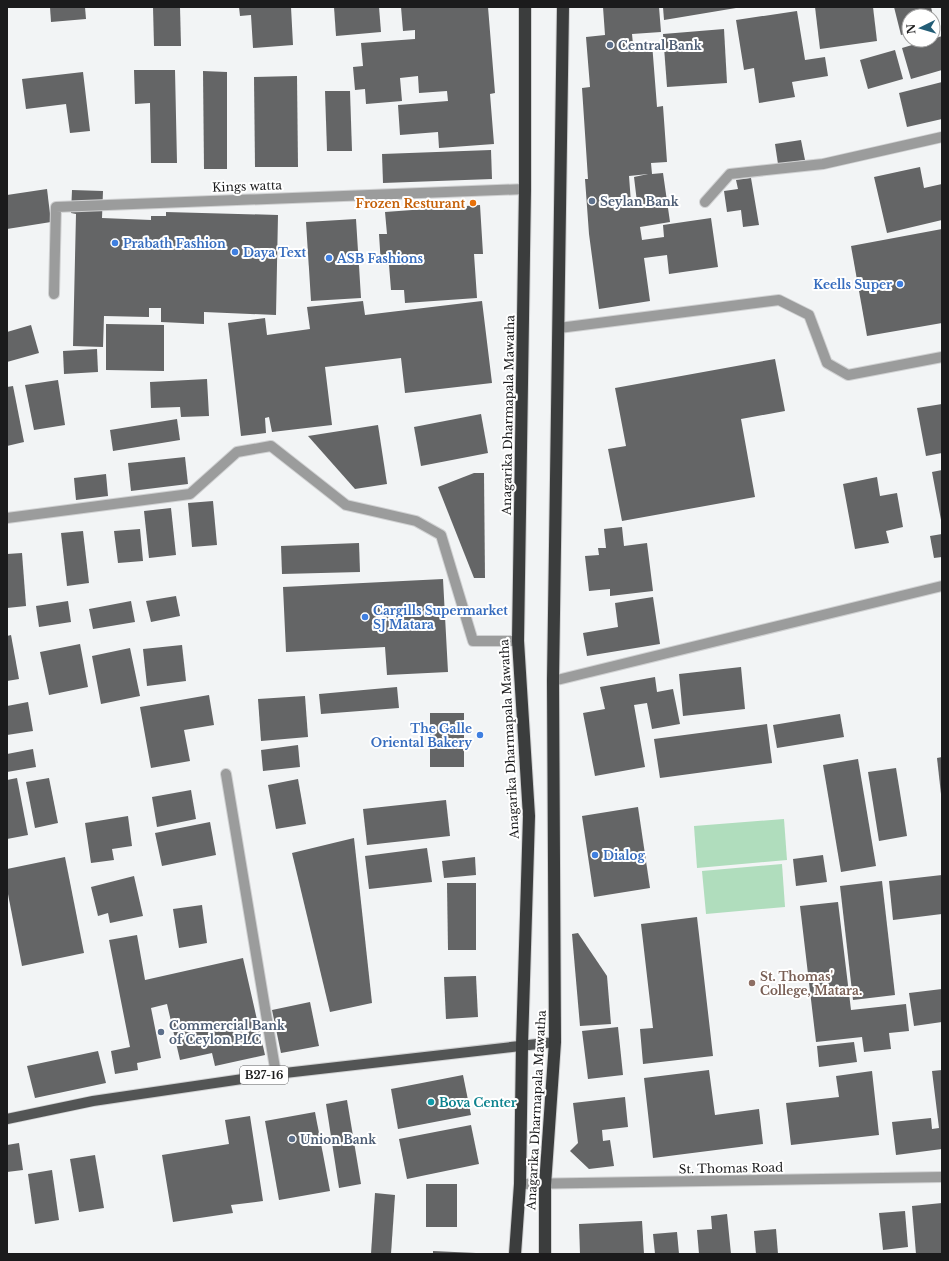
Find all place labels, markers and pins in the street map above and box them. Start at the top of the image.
place label: Central Bank [618,38,703,53]
marker: Central Bank [605,40,615,50]
place label: Seylan Bank [600,194,680,209]
place label: Frozen Resturant [356,196,465,211]
marker: Seylan Bank [587,196,597,206]
marker: Frozen Resturant [468,198,478,208]
place label: Prabath Fashion [123,236,226,251]
marker: Prabath Fashion [110,238,120,248]
place label: Daya Text [243,245,307,260]
marker: Daya Text [230,247,240,257]
place label: ASB Fashions [336,251,423,266]
marker: ASB Fashions [324,253,334,263]
place label: Keells Super [813,277,892,292]
marker: Keells Super [895,279,905,289]
place label: Cargills Supermarket SJ Matara [373,603,508,632]
marker: Cargills Supermarket SJ Matara [360,612,370,622]
place label: The Galle Oriental Bakery [371,721,472,750]
marker: The Galle Oriental Bakery [475,730,485,740]
place label: Dialog [603,848,645,863]
marker: Dialog [590,850,600,860]
place label: St. Thomas' College, Matara. [760,969,862,998]
marker: St. Thomas' College, Matara. [747,978,757,988]
place label: Commercial Bank of Ceylon PLC [169,1018,286,1047]
marker: Commercial Bank of Ceylon PLC [156,1027,166,1037]
place label: Bova Center [439,1095,517,1110]
marker: Bova Center [426,1097,436,1107]
place label: Union Bank [300,1132,377,1147]
marker: Union Bank [287,1134,297,1144]

